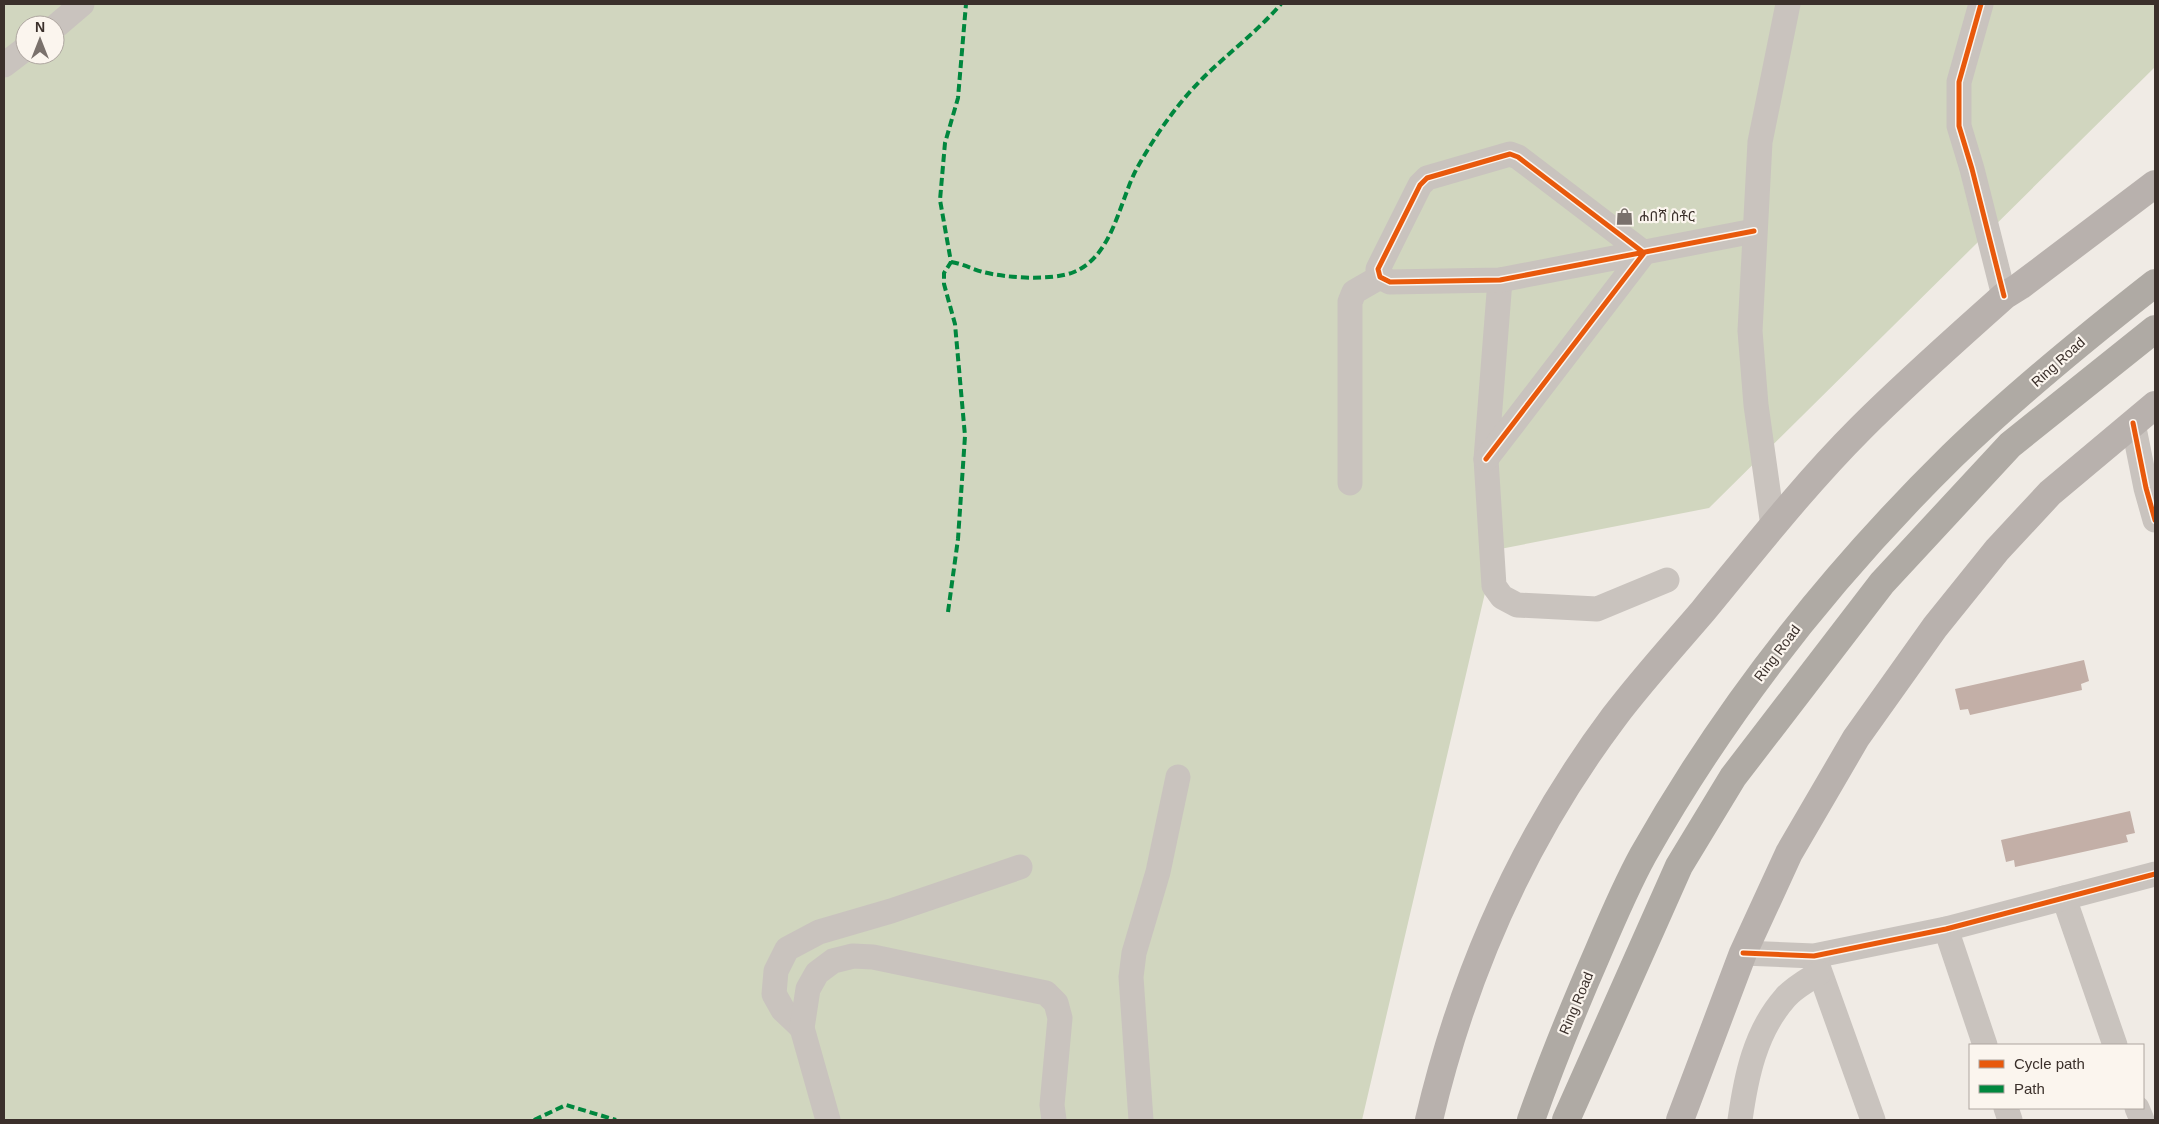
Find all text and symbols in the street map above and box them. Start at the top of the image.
north arrow [15,15,65,65]
text: N [35,19,45,35]
shop icon: ሐበሻ ስቶር [1615,206,1635,226]
place label: ሐበሻ ስቶር [1639,208,1695,224]
street label: Ring Road [2028,334,2088,390]
street label: Ring Road [1751,622,1803,684]
street label: Ring Road [1556,969,1596,1037]
legend [1969,1044,2144,1109]
text: Cycle path [2014,1055,2085,1072]
text: Path [2014,1080,2045,1097]

